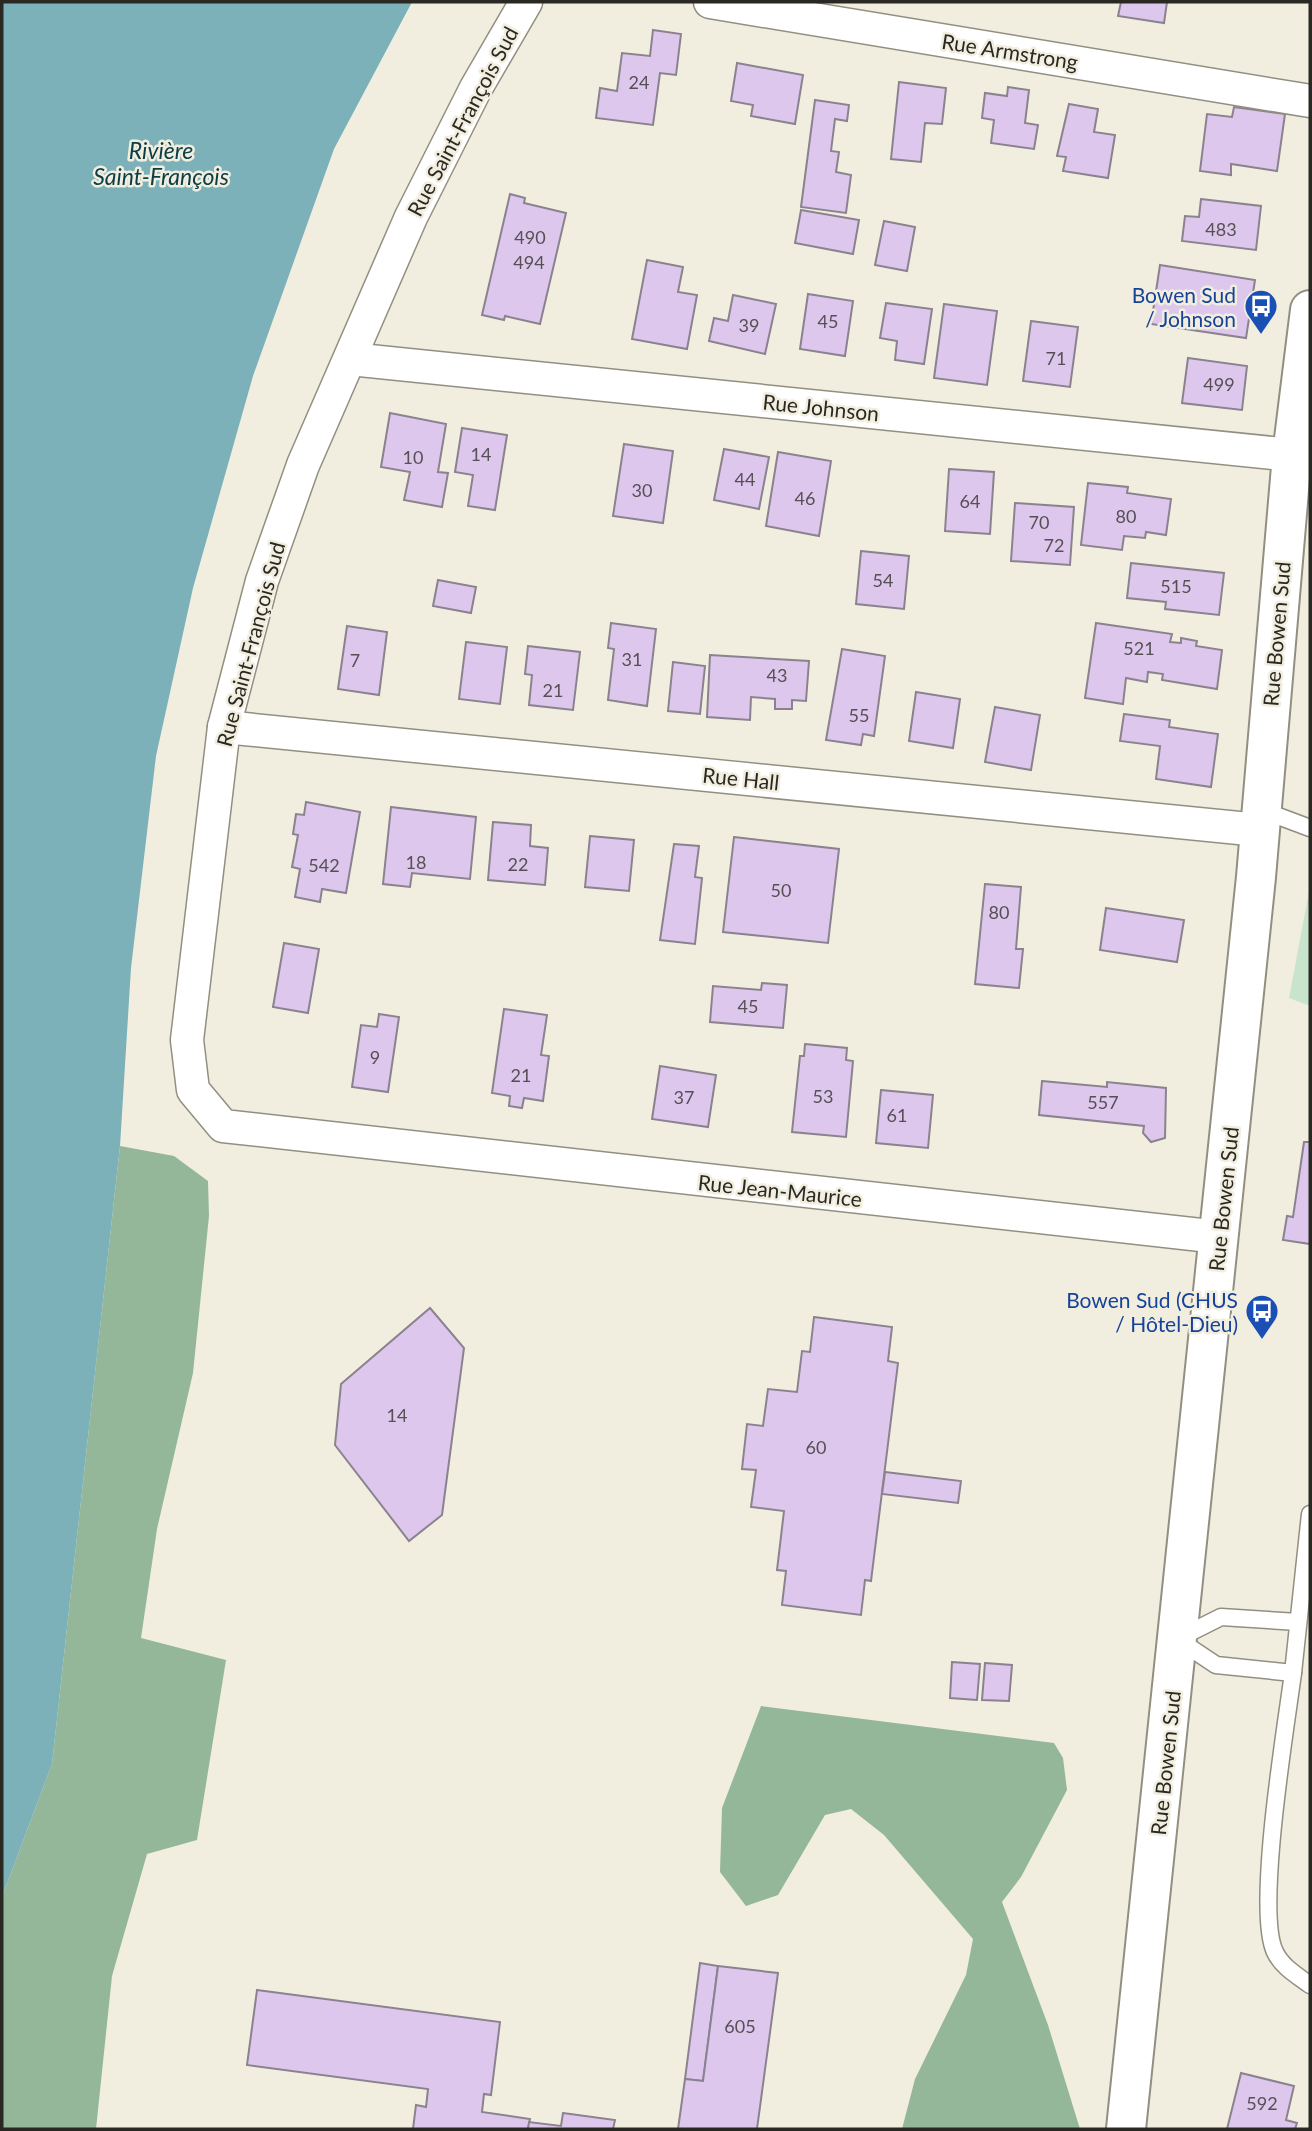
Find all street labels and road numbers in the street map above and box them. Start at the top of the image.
street label: Rue Saint-François Sud [401,22,523,220]
street label: Rue Armstrong [940,28,1080,74]
street label: Rue Johnson [762,388,880,426]
street label: Rue Saint-François Sud [211,539,289,749]
street label: Rue Bowen Sud [1257,561,1295,707]
street label: Rue Hall [701,762,781,794]
street label: Rue Bowen Sud [1203,1125,1243,1273]
street label: Rue Jean-Maurice [697,1169,863,1211]
street label: Rue Bowen Sud [1145,1689,1185,1837]

